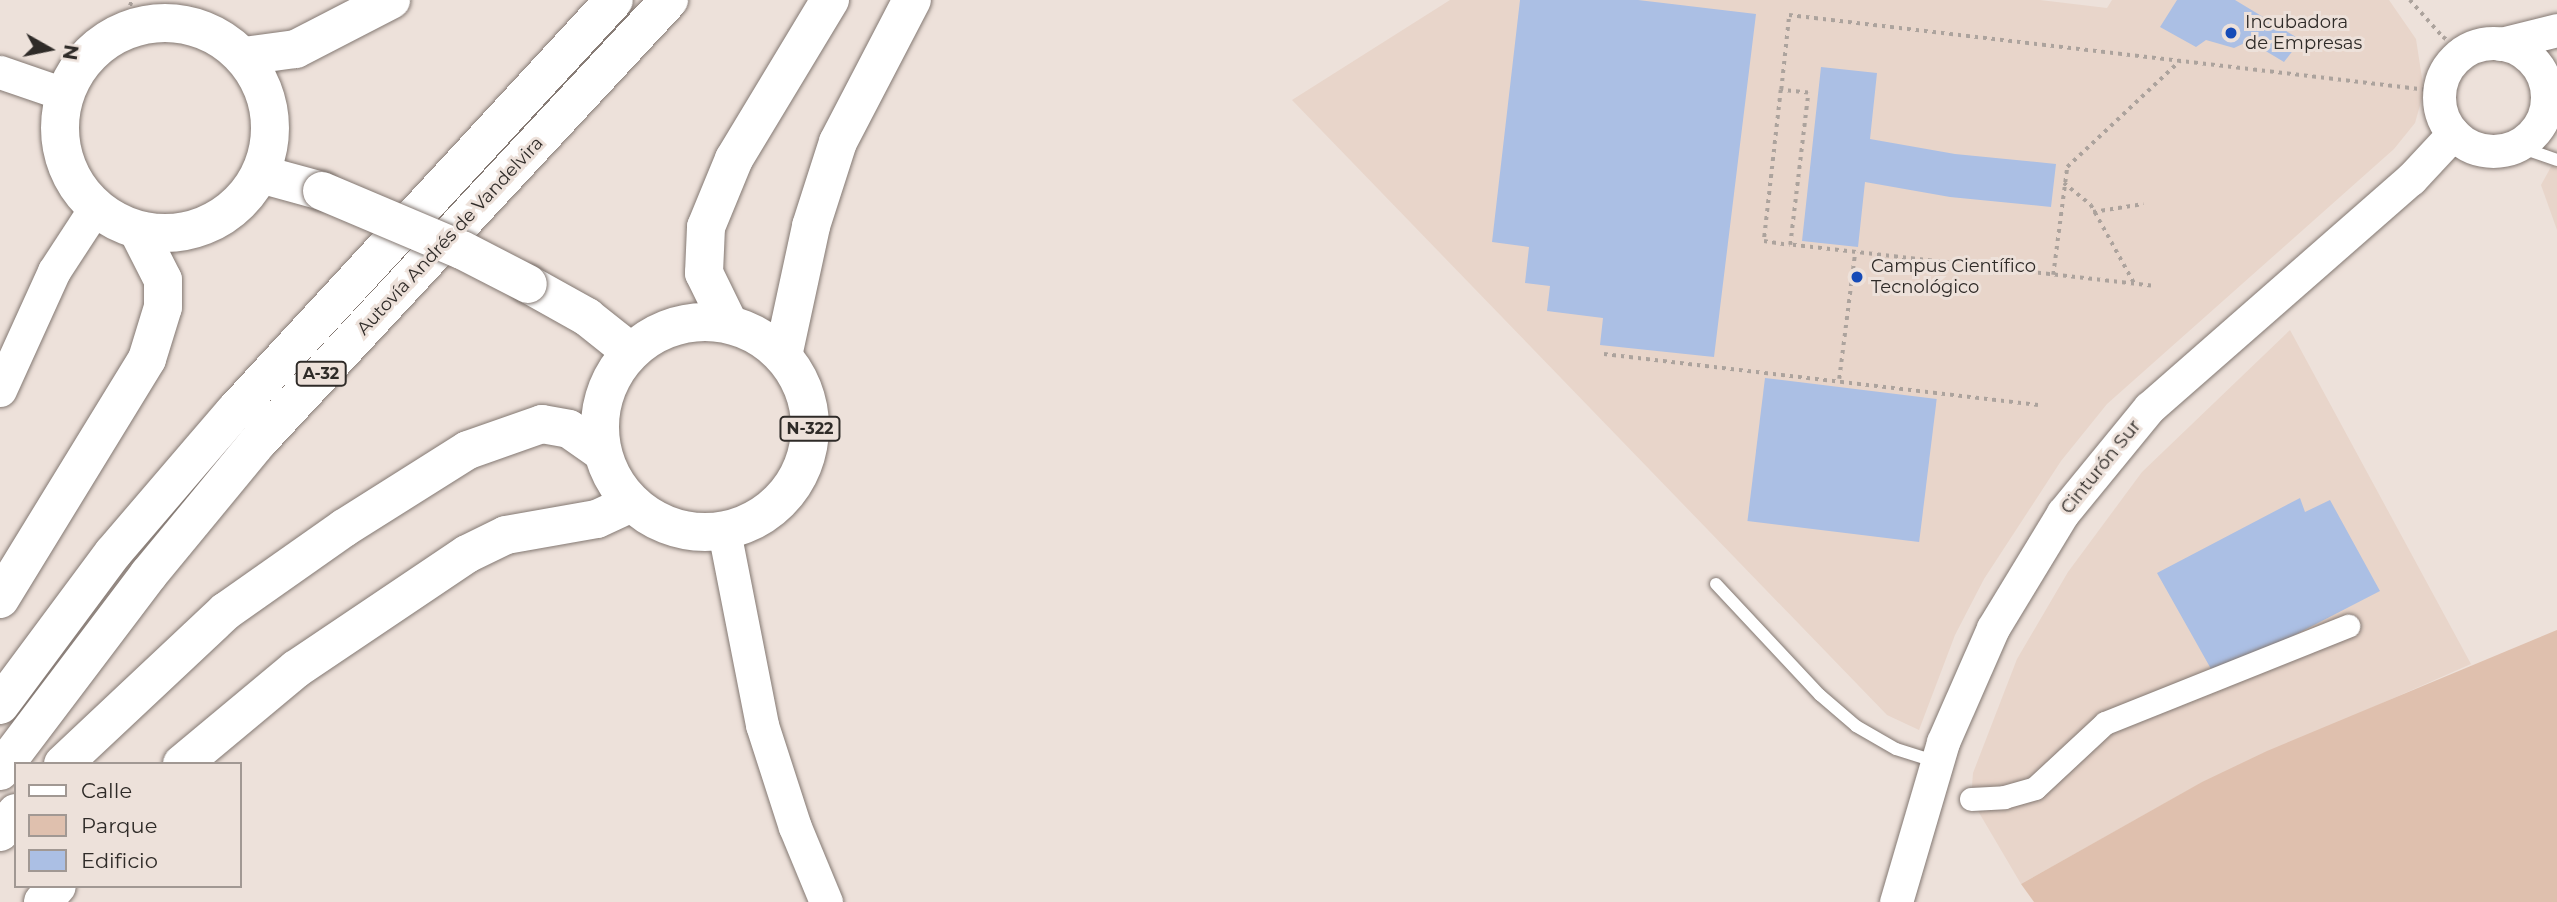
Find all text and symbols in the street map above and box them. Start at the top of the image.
place label: Incubadora de Empresas [2245,12,2362,54]
north arrow [14,14,84,84]
marker: Incubadora de Empresas [2223,25,2239,41]
text: N [58,43,83,62]
street label: Autovía Andrés de Vandelvira [352,132,548,340]
place label: Campus Científico Tecnológico [1871,256,2036,298]
marker: Campus Científico Tecnológico [1849,269,1865,285]
road number: A-32 [295,362,347,386]
road number: N-322 [778,416,842,442]
street label: Cinturón Sur [2057,416,2145,518]
legend [14,762,242,888]
text: Calle [81,778,132,803]
text: Parque [81,813,157,838]
text: Edificio [81,848,158,873]

